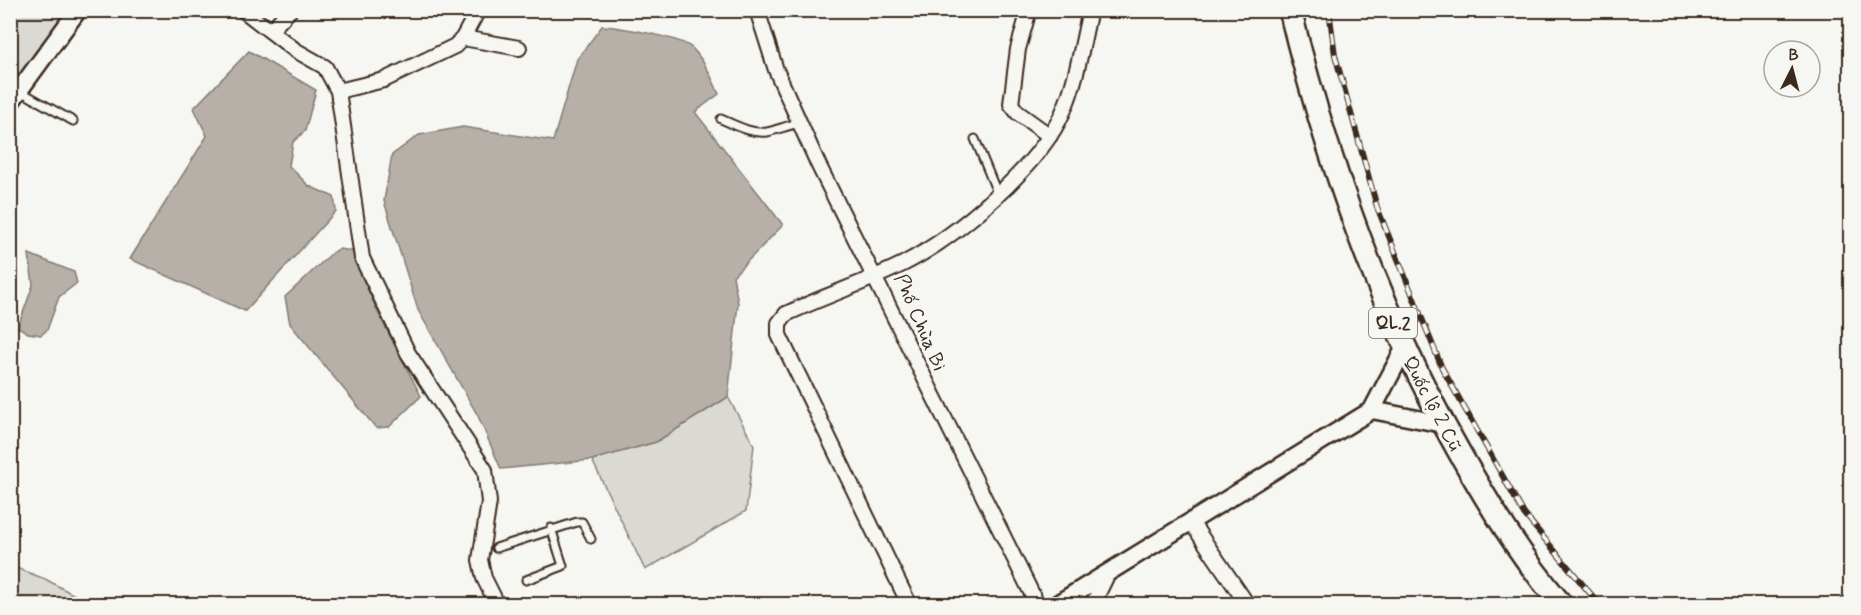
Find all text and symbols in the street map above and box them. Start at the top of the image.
north arrow [1762,39,1822,99]
text: B [1787,45,1800,67]
street label: Phố Chùa Bi [887,270,952,375]
road number: QL.2 [1369,308,1417,338]
street label: Quốc lộ 2 Cũ [1395,352,1468,456]

